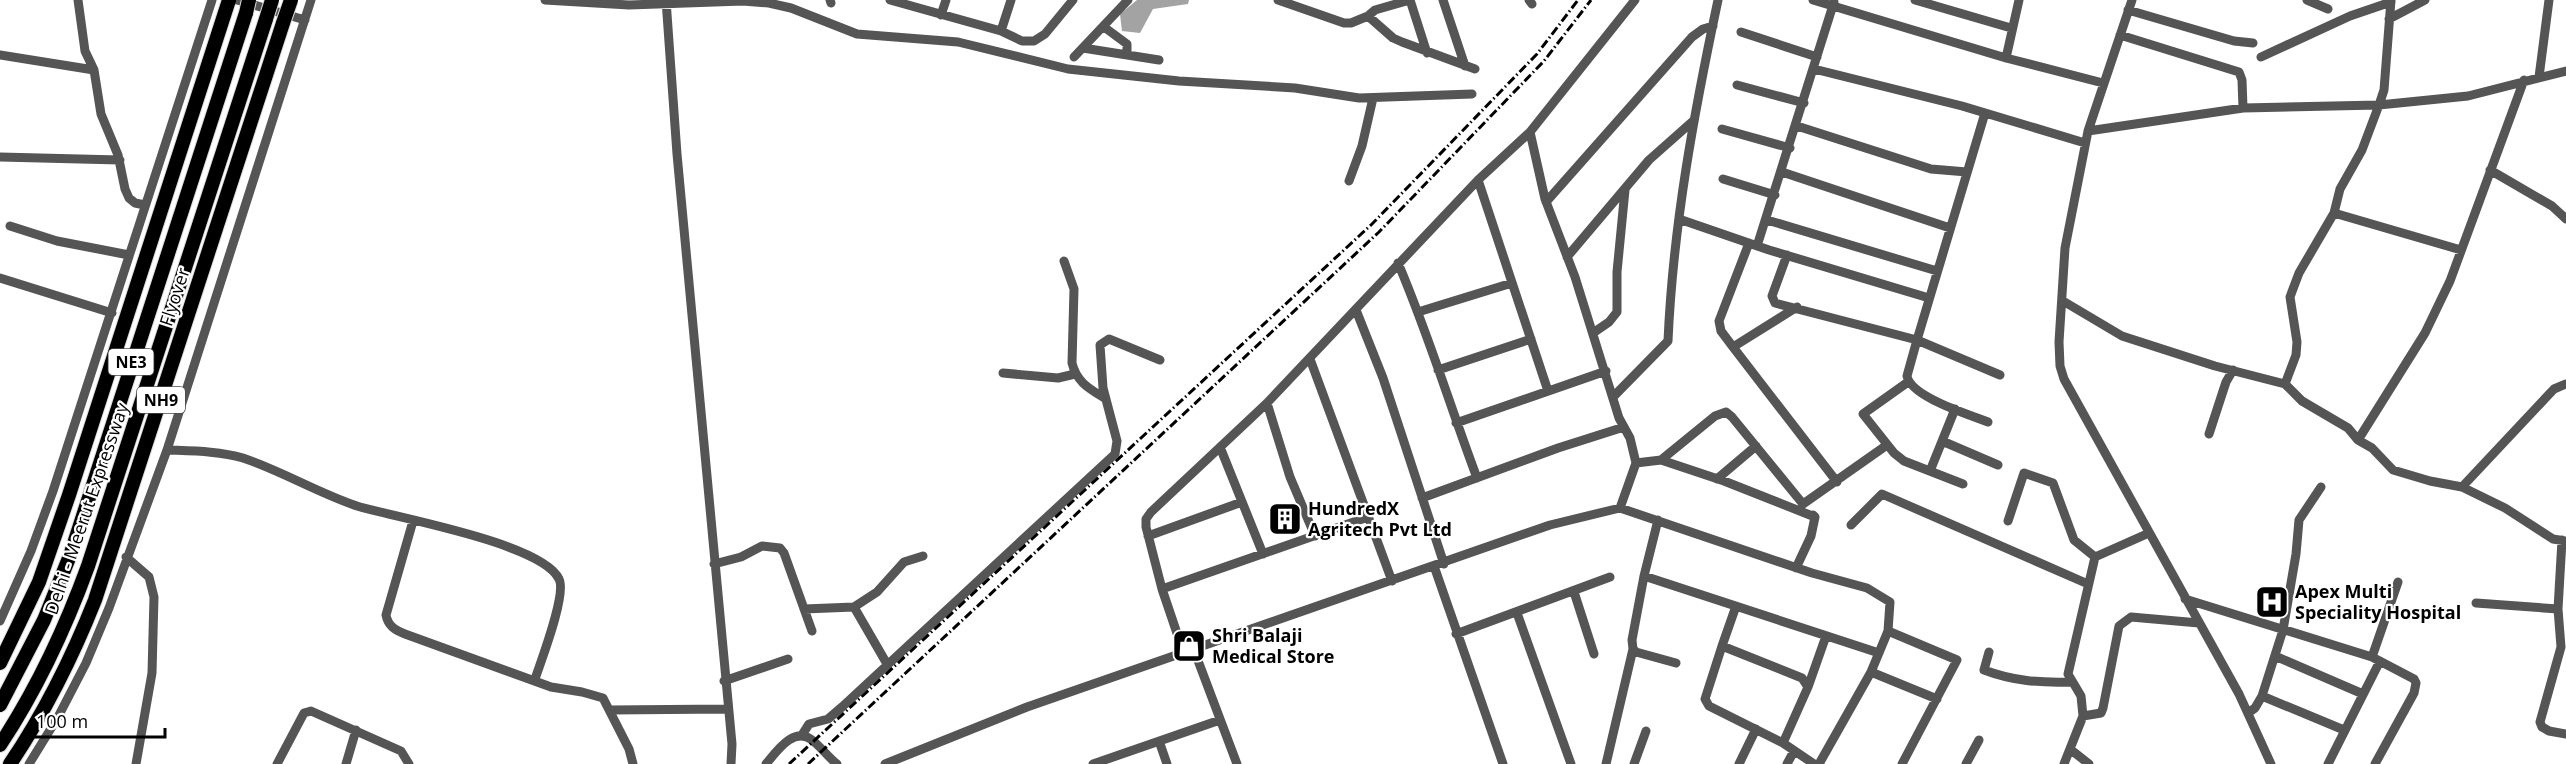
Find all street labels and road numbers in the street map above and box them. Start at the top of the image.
street label: Flyover [153,264,195,329]
road number: NE3 [108,349,154,375]
road number: NH9 [137,387,185,413]
street label: Delhi - Meerut Expressway [39,399,134,618]

